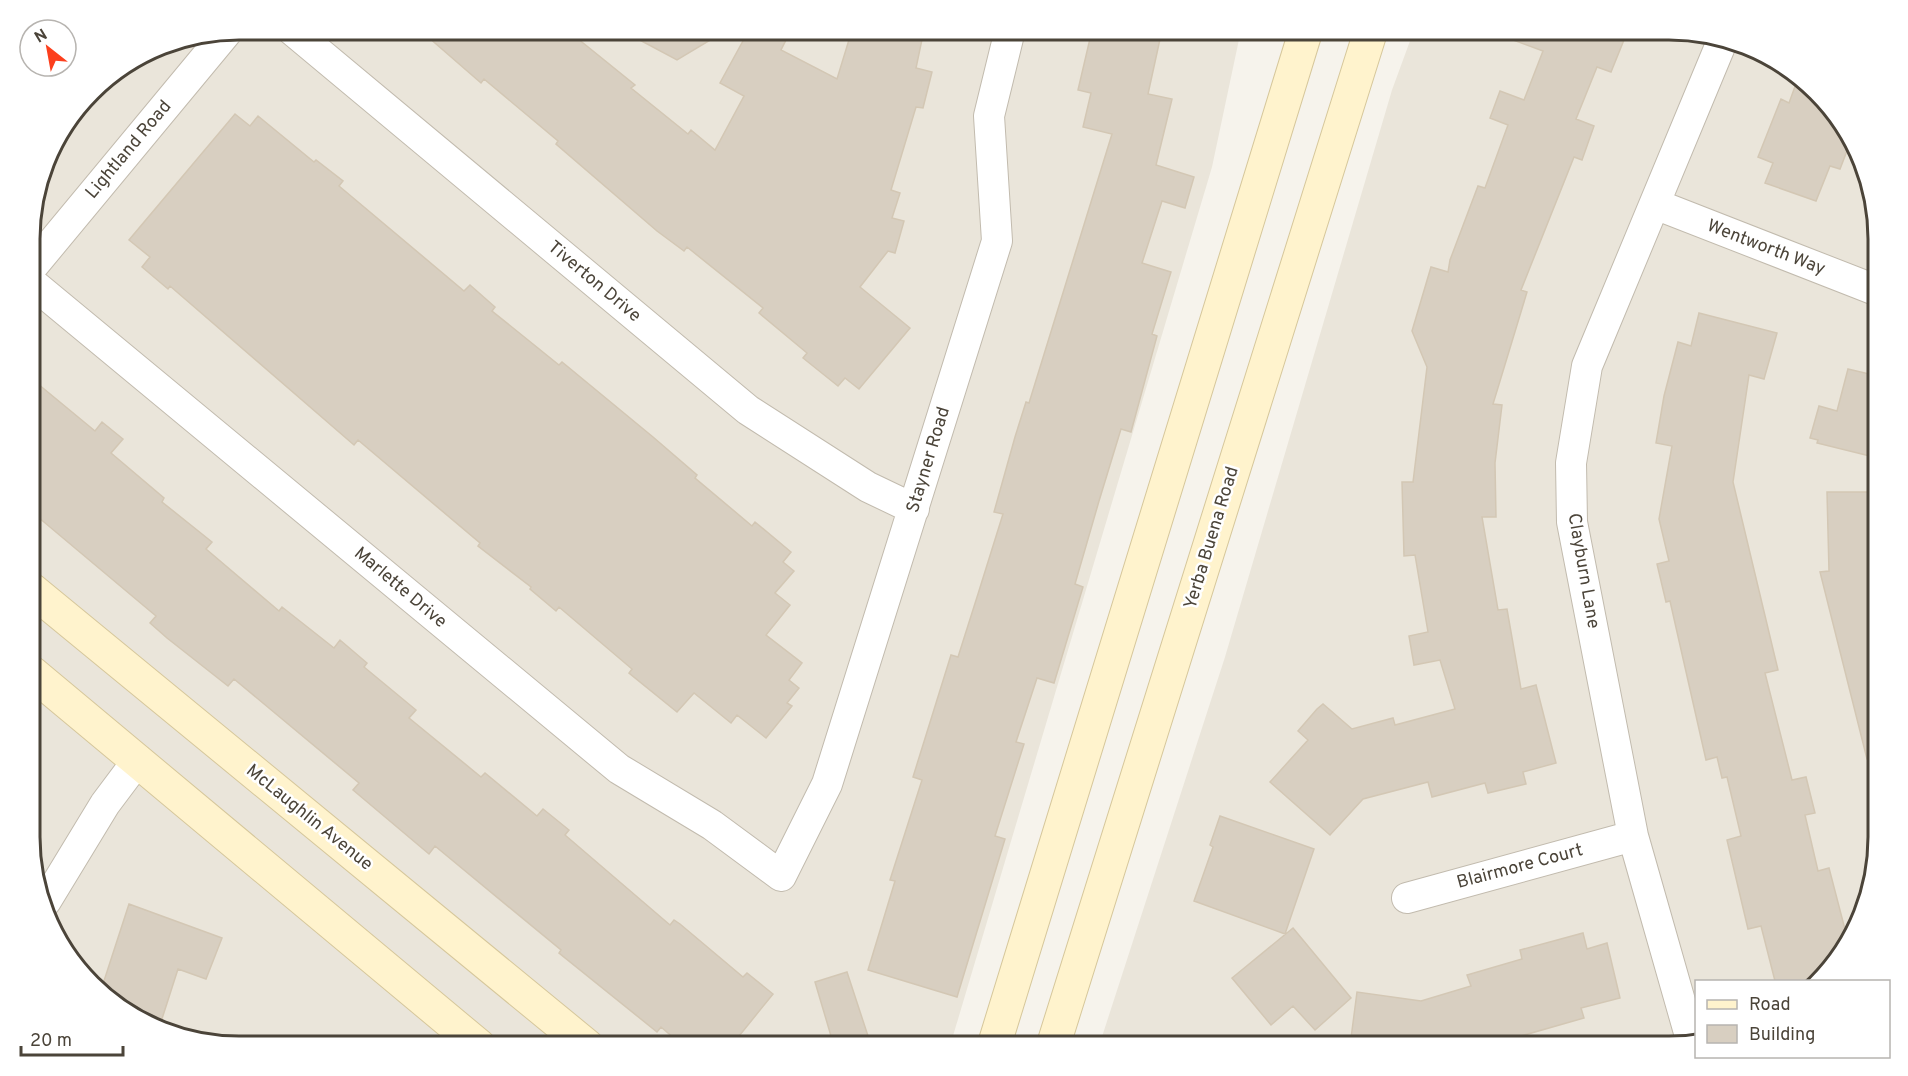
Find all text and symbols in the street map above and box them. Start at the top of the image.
north arrow [18,18,78,78]
text: N [31,25,51,48]
street label: Lightland Road [81,96,177,204]
street label: Wentworth Way [1704,215,1828,281]
street label: Tiverton Drive [543,236,645,328]
street label: Stayner Road [902,404,956,516]
street label: Yerba Buena Road [1179,464,1245,612]
street label: Clayburn Lane [1562,511,1604,631]
street label: Marlette Drive [349,542,451,634]
street label: McLaughlin Avenue [241,760,377,876]
street label: Blairmore Court [1454,839,1586,895]
legend [1695,980,1890,1058]
text: Road [1749,994,1791,1017]
scale bar [21,1019,123,1057]
text: Building [1749,1024,1815,1047]
text: 20 m [30,1030,72,1053]

